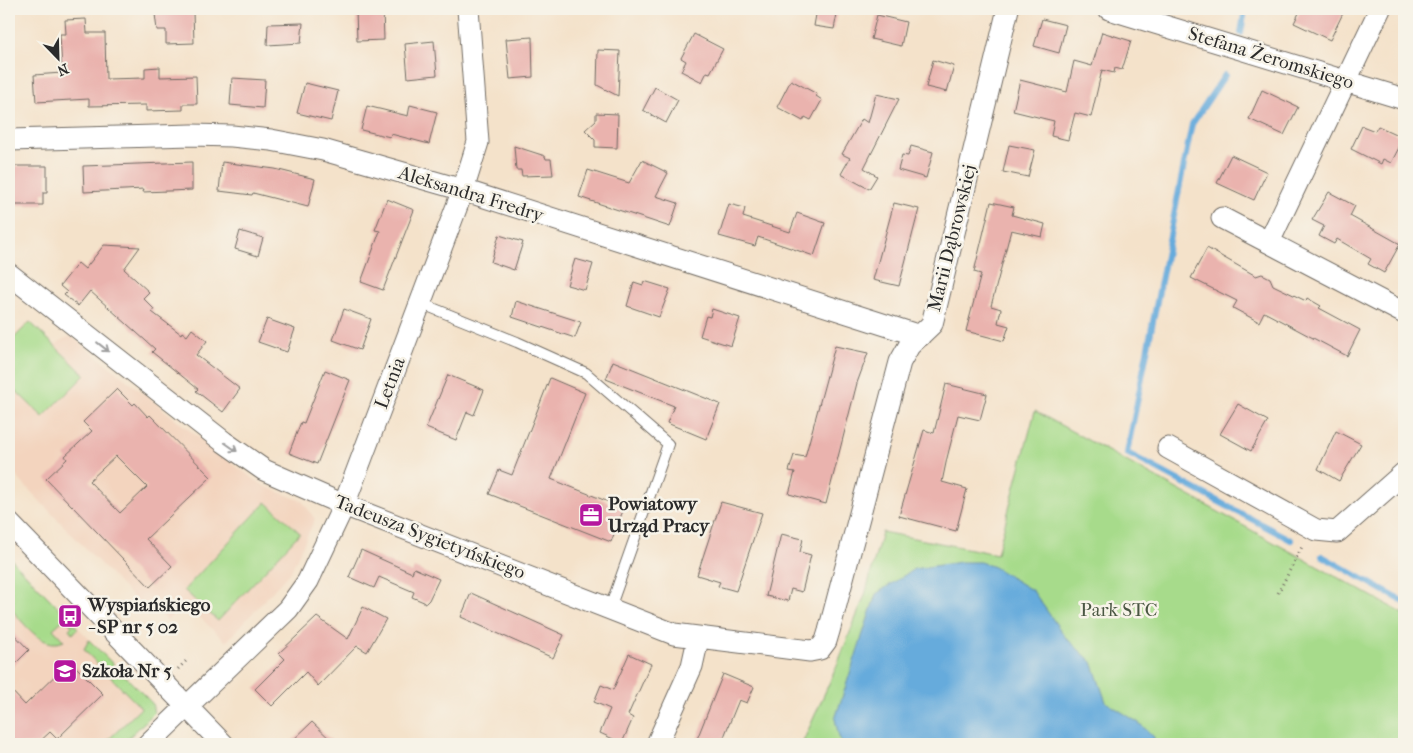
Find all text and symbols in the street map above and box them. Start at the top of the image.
street label: Stefana Żeromskiego [1186,22,1357,94]
north arrow [32,32,82,82]
text: N [54,60,71,80]
street label: Aleksandra Fredry [395,161,547,227]
street label: Marii Dąbrowskiej [923,162,981,314]
one-way arrow [96,342,110,352]
street label: Letnia [370,354,410,412]
one-way arrow [224,442,238,452]
street label: Tadeusza Sygietyńskiego [332,490,529,584]
place label: Powiatowy Urząd Pracy [607,493,710,538]
office icon: Powiatowy Urząd Pracy [578,502,604,528]
place label: Wyspiańskiego - SP nr 5 02 [87,594,211,638]
park label: Park STC [1080,599,1158,621]
bus stop icon: Wyspiańskiego - SP nr 5 02 [57,603,83,629]
school or university icon: Szkoła Nr 5 [52,658,78,684]
place label: Szkoła Nr 5 [82,660,172,682]

